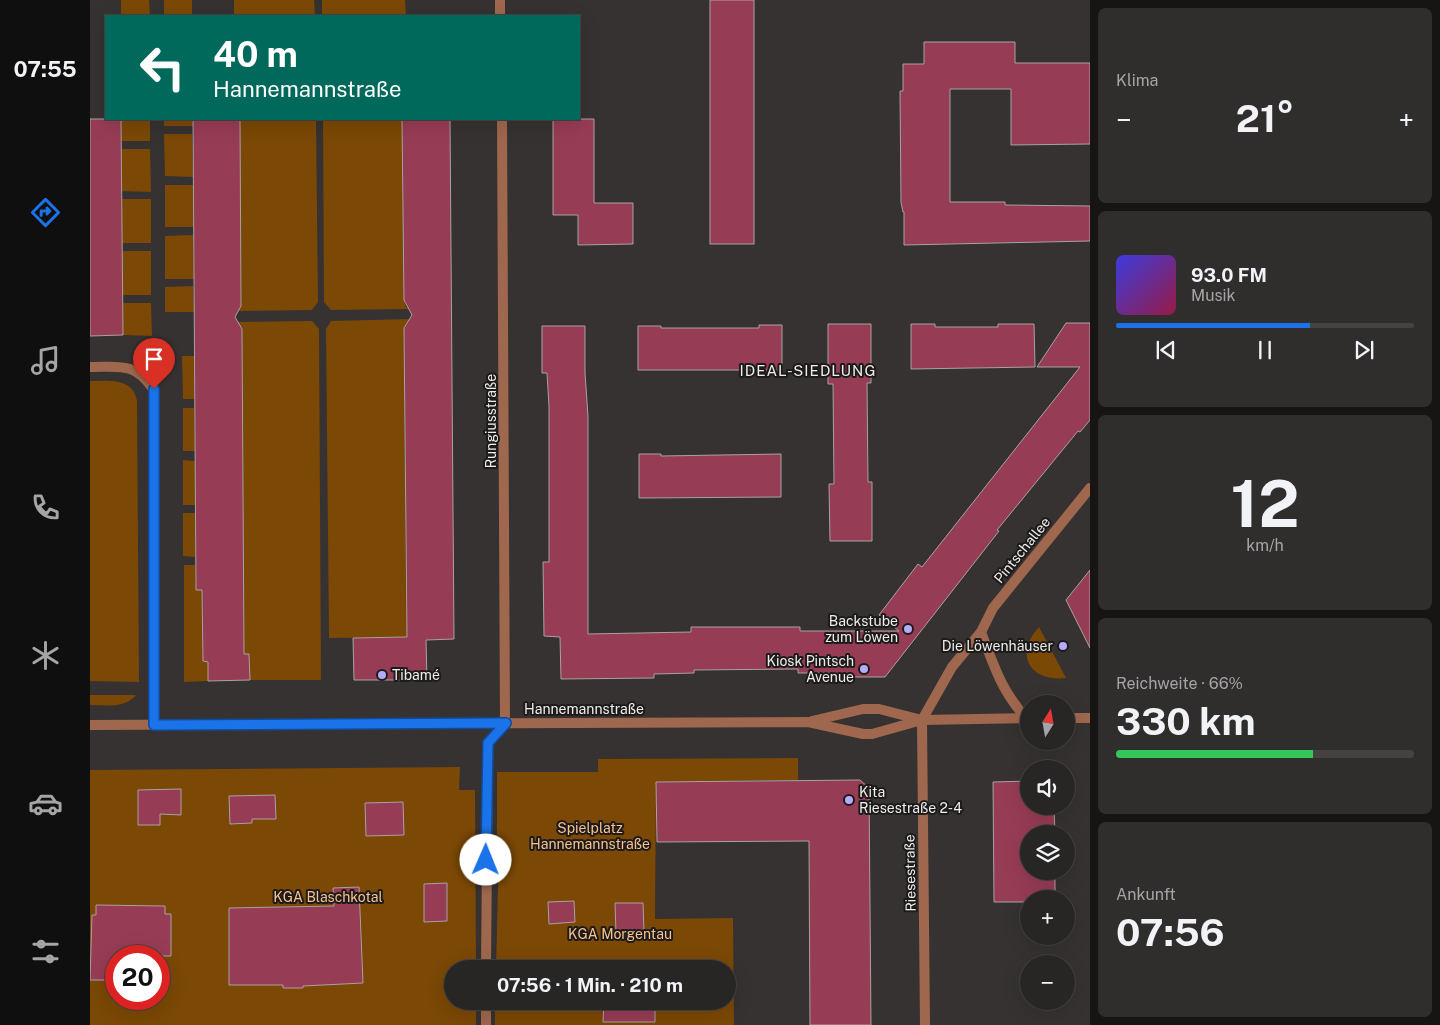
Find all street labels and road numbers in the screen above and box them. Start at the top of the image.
street label: Rungiusstraße [483,374,499,468]
street label: Pintschallee [991,514,1053,586]
street label: Hannemannstraße [524,701,644,717]
street label: Riesestraße [901,834,919,912]

